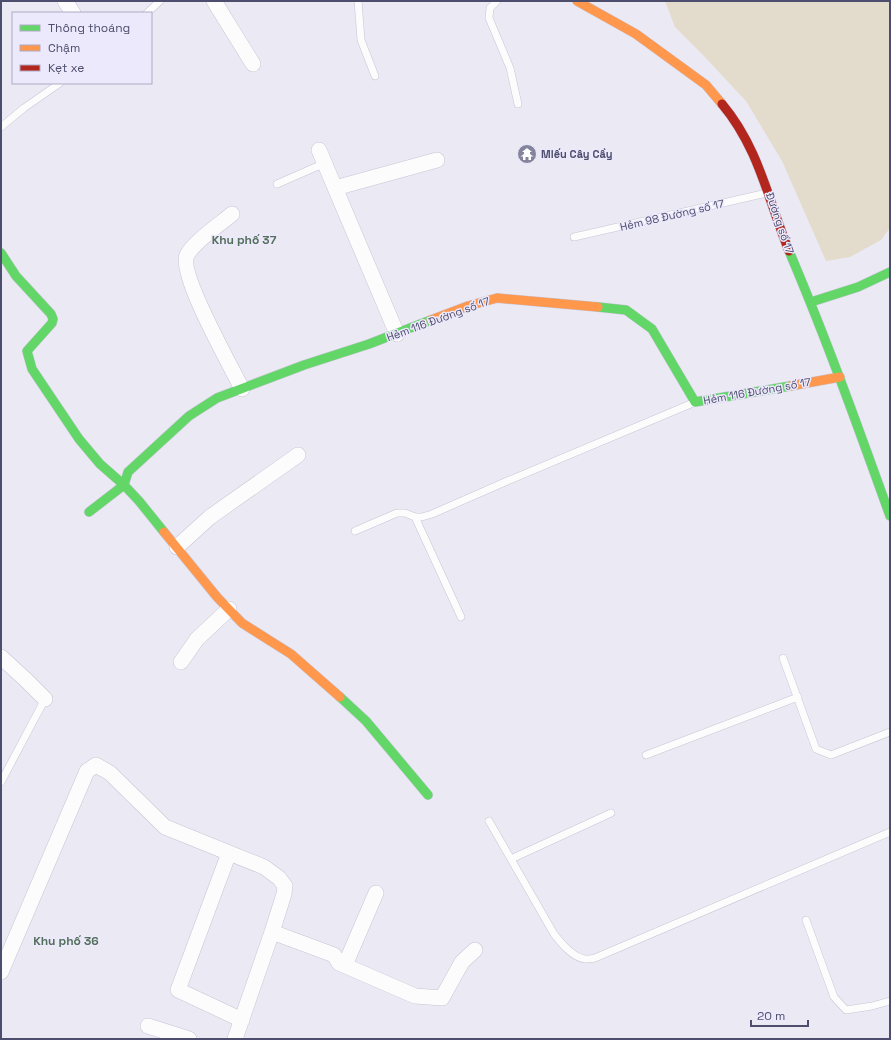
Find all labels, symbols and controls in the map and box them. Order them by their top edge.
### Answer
legend [12,12,152,84]
text: Thông thoáng [48,20,130,36]
text: Chậm [48,40,80,56]
text: Kẹt xe [48,60,84,76]
temple icon: Miếu Cây Cầy [516,143,538,165]
place label: Miếu Cây Cầy [541,147,612,161]
street label: Đường số 17 [763,190,797,256]
street label: Hẻm 98 Đường số 17 [619,196,725,234]
district label: Khu phố 37 [212,232,277,248]
street label: Hẻm 116 Đường số 17 [384,294,492,344]
street label: Hẻm 116 Đường số 17 [702,375,812,407]
district label: Khu phố 36 [33,933,99,949]
scale bar [751,1002,808,1028]
text: 20 m [757,1008,785,1024]

